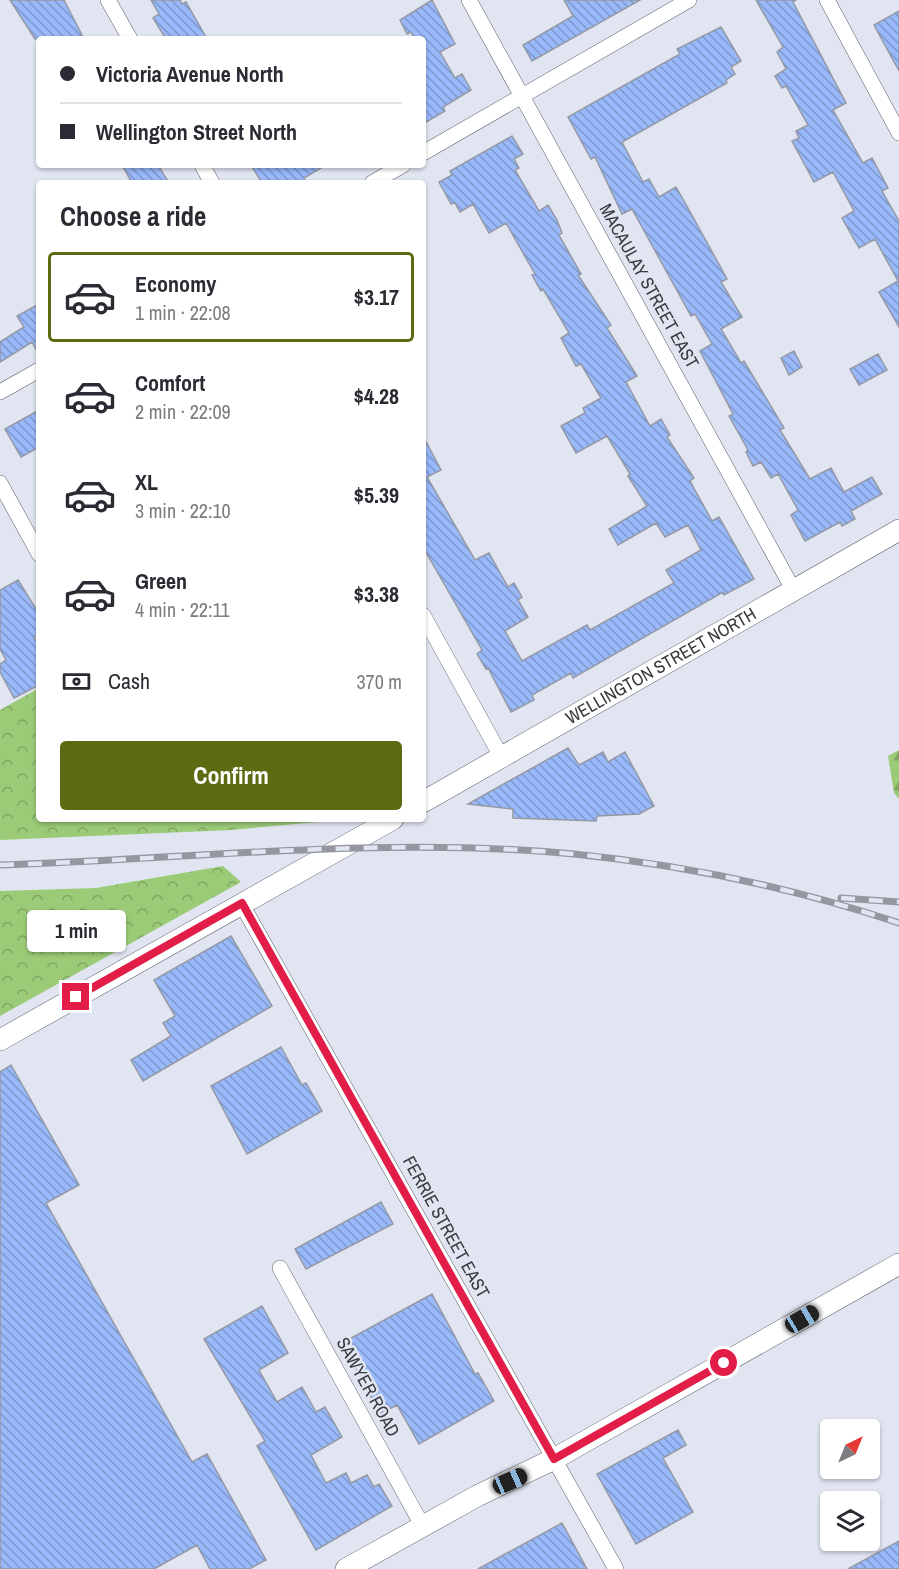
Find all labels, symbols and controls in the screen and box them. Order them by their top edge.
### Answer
text: Victoria Avenue North [96,59,284,89]
text: Wellington Street North [96,117,297,147]
text: Choose a ride [60,198,206,234]
street label: MACAULAY STREET EAST [594,199,705,373]
text: Economy [135,269,216,299]
icon: car [63,270,117,324]
text: $3.17 [354,282,399,312]
text: 1 min · 22:08 [135,299,231,326]
text: Comfort [135,368,205,398]
icon: car [63,369,117,423]
text: $4.28 [354,381,399,411]
text: 2 min · 22:09 [135,398,231,425]
text: XL [135,467,158,497]
icon: car [63,468,117,522]
text: $5.39 [354,480,399,510]
text: 3 min · 22:10 [135,497,231,524]
text: Green [135,566,187,596]
icon: car [63,567,117,621]
text: $3.38 [354,579,399,609]
text: 4 min · 22:11 [135,596,230,623]
street label: WELLINGTON STREET NORTH [561,601,761,730]
icon: cash [60,665,93,698]
text: Cash [108,666,150,696]
text: 370 m [356,668,402,695]
button: Confirm [60,741,402,810]
callout: 1 min [26,910,125,952]
text: 1 min [55,917,98,944]
route end [62,983,89,1010]
street label: FERRIE STREET EAST [397,1151,496,1302]
car [782,1302,822,1336]
street label: SAWYER ROAD [331,1333,406,1441]
route start [710,1349,737,1376]
north arrow [820,1419,880,1479]
map controls [820,1419,880,1551]
car [490,1465,530,1497]
button: layers [820,1491,880,1551]

